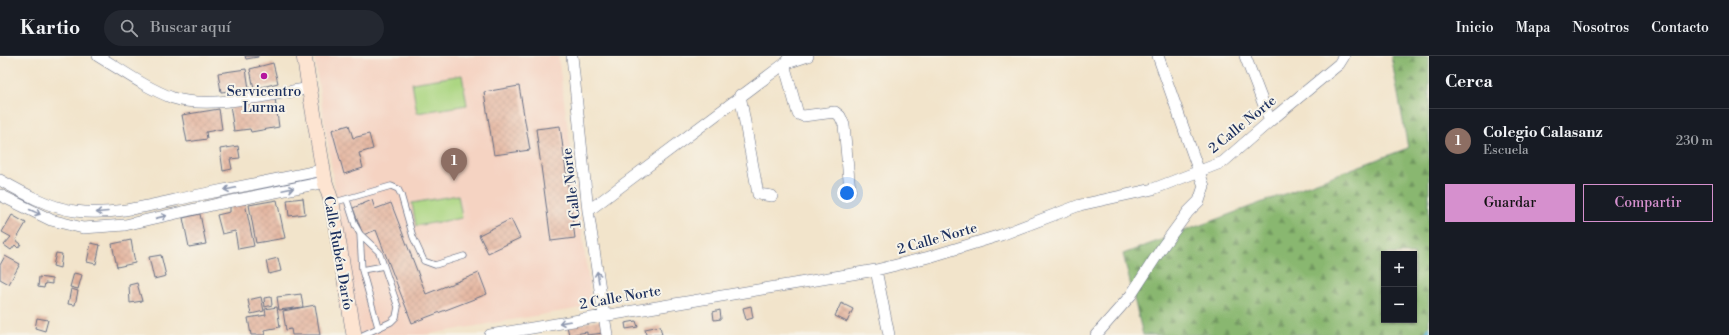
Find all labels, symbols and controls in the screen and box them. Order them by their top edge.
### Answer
search box [104,10,384,46]
text: Kartio [20,16,80,40]
icon: search [118,17,140,39]
text: Buscar aquí [150,18,231,37]
text: Inicio [1456,19,1494,37]
text: Mapa [1516,19,1550,37]
text: Nosotros [1572,19,1629,37]
text: Contacto [1651,19,1709,37]
marker: Servicentro Lurma [259,71,269,81]
text: Cerca [1445,71,1493,93]
place label: Servicentro Lurma [227,83,301,117]
street label: 2 Calle Norte [1205,92,1280,158]
text: Colegio Calasanz [1483,123,1603,142]
text: 1 [1455,133,1461,149]
text: 230 m [1676,133,1713,149]
text: Escuela [1483,142,1529,158]
street label: 1 Calle Norte [558,147,586,229]
pin: 1 [441,148,467,181]
your location [837,183,857,203]
one-way arrow [281,184,294,192]
button: Guardar [1445,184,1575,222]
button: Compartir [1583,184,1713,222]
one-way arrow [224,185,237,193]
street label: Calle Rubén Darío [319,195,357,312]
one-way arrow [96,208,109,216]
one-way arrow [29,209,41,216]
one-way arrow [154,212,167,220]
street label: 2 Calle Norte [895,219,979,259]
map controls [1381,251,1417,323]
button: + [1381,251,1417,287]
one-way arrow [594,271,602,284]
street label: 2 Calle Norte [578,282,662,314]
button: − [1381,287,1417,323]
one-way arrow [559,318,572,326]

